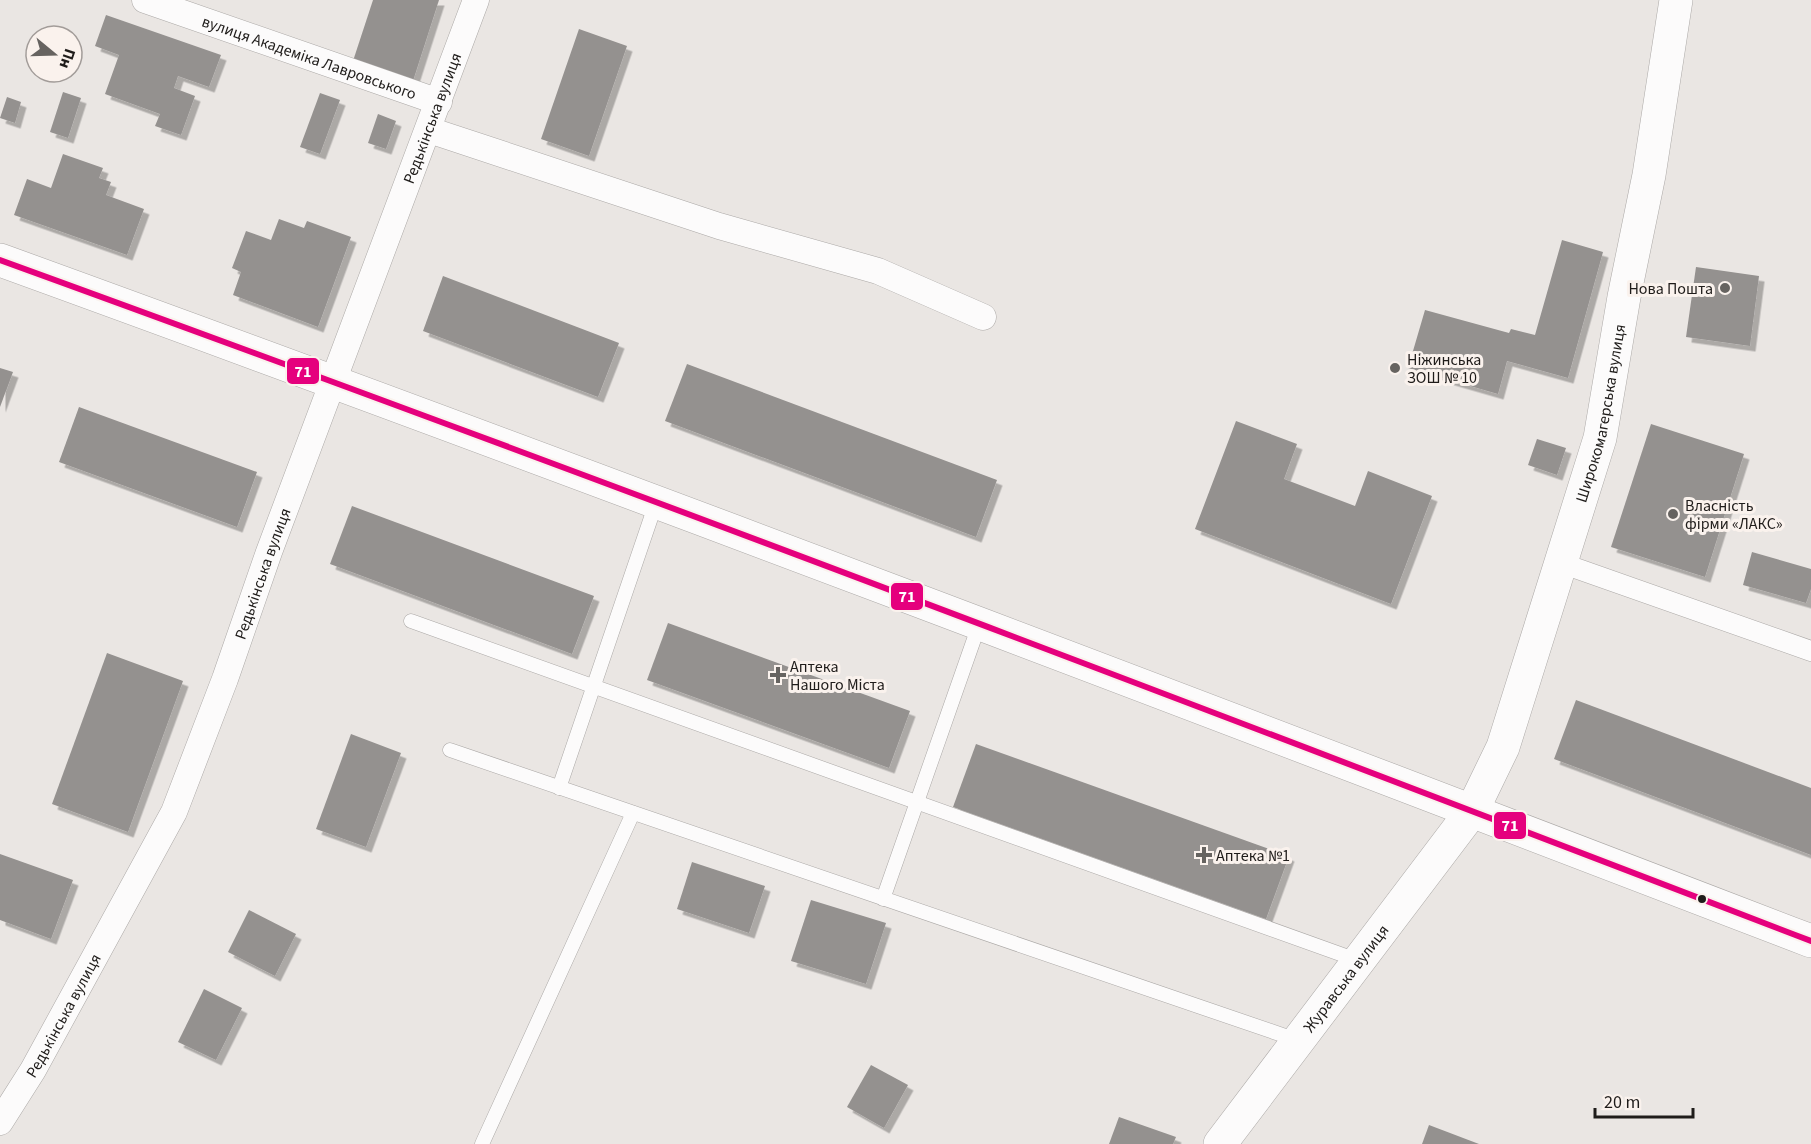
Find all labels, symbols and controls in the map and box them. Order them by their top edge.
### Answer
street label: вулиця Академіка Лавровського [199,11,419,105]
north arrow [24,24,84,84]
text: Пн [54,46,81,72]
street label: Редькінська вулиця [398,50,467,187]
place label: Нова Пошта [1628,278,1713,300]
marker: Нова Пошта [1718,281,1732,295]
street label: Широкомагерська вулиця [1570,322,1631,505]
place label: Ніжинська ЗОШ № 10 [1407,349,1481,389]
line badge: 71 [286,357,320,385]
text: 71 [295,361,311,383]
marker: Ніжинська ЗОШ № 10 [1388,361,1402,375]
place label: Власність фірми «ЛАКС» [1685,495,1783,535]
street label: Редькінська вулиця [230,505,297,642]
marker: Власність фірми «ЛАКС» [1666,507,1680,521]
line badge: 71 [890,582,924,611]
text: 71 [899,586,915,608]
place label: Аптека Нашого Міста [790,656,885,696]
marker: Аптека Нашого Міста [771,668,785,682]
line badge: 71 [1493,811,1527,840]
text: 71 [1502,815,1518,837]
place label: Аптека №1 [1216,845,1290,867]
marker: Аптека №1 [1197,848,1211,862]
unlabelled marker [1696,893,1708,905]
street label: Журавська вулиця [1298,920,1394,1037]
street label: Редькінська вулиця [21,950,107,1082]
scale bar [1595,1081,1692,1119]
text: 20 m [1604,1090,1640,1115]

